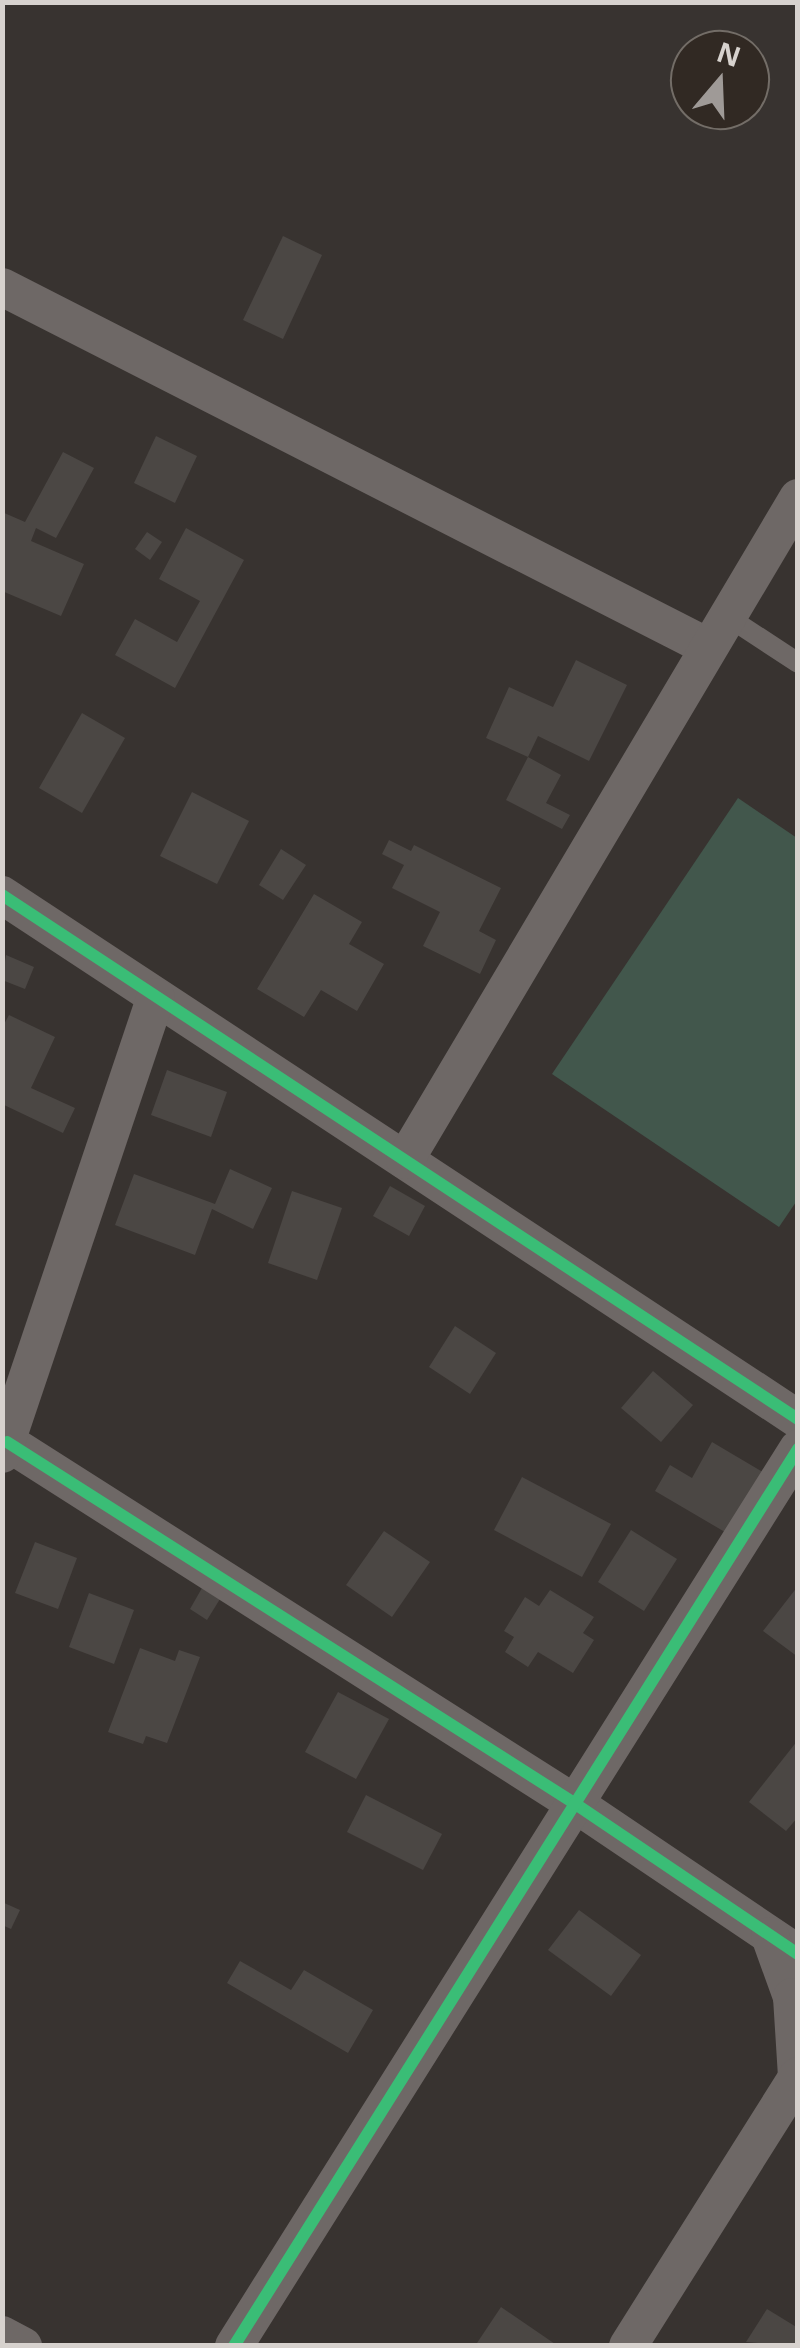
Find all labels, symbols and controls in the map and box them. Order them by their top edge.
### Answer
north arrow [670,30,770,130]
text: N [712,32,746,75]

